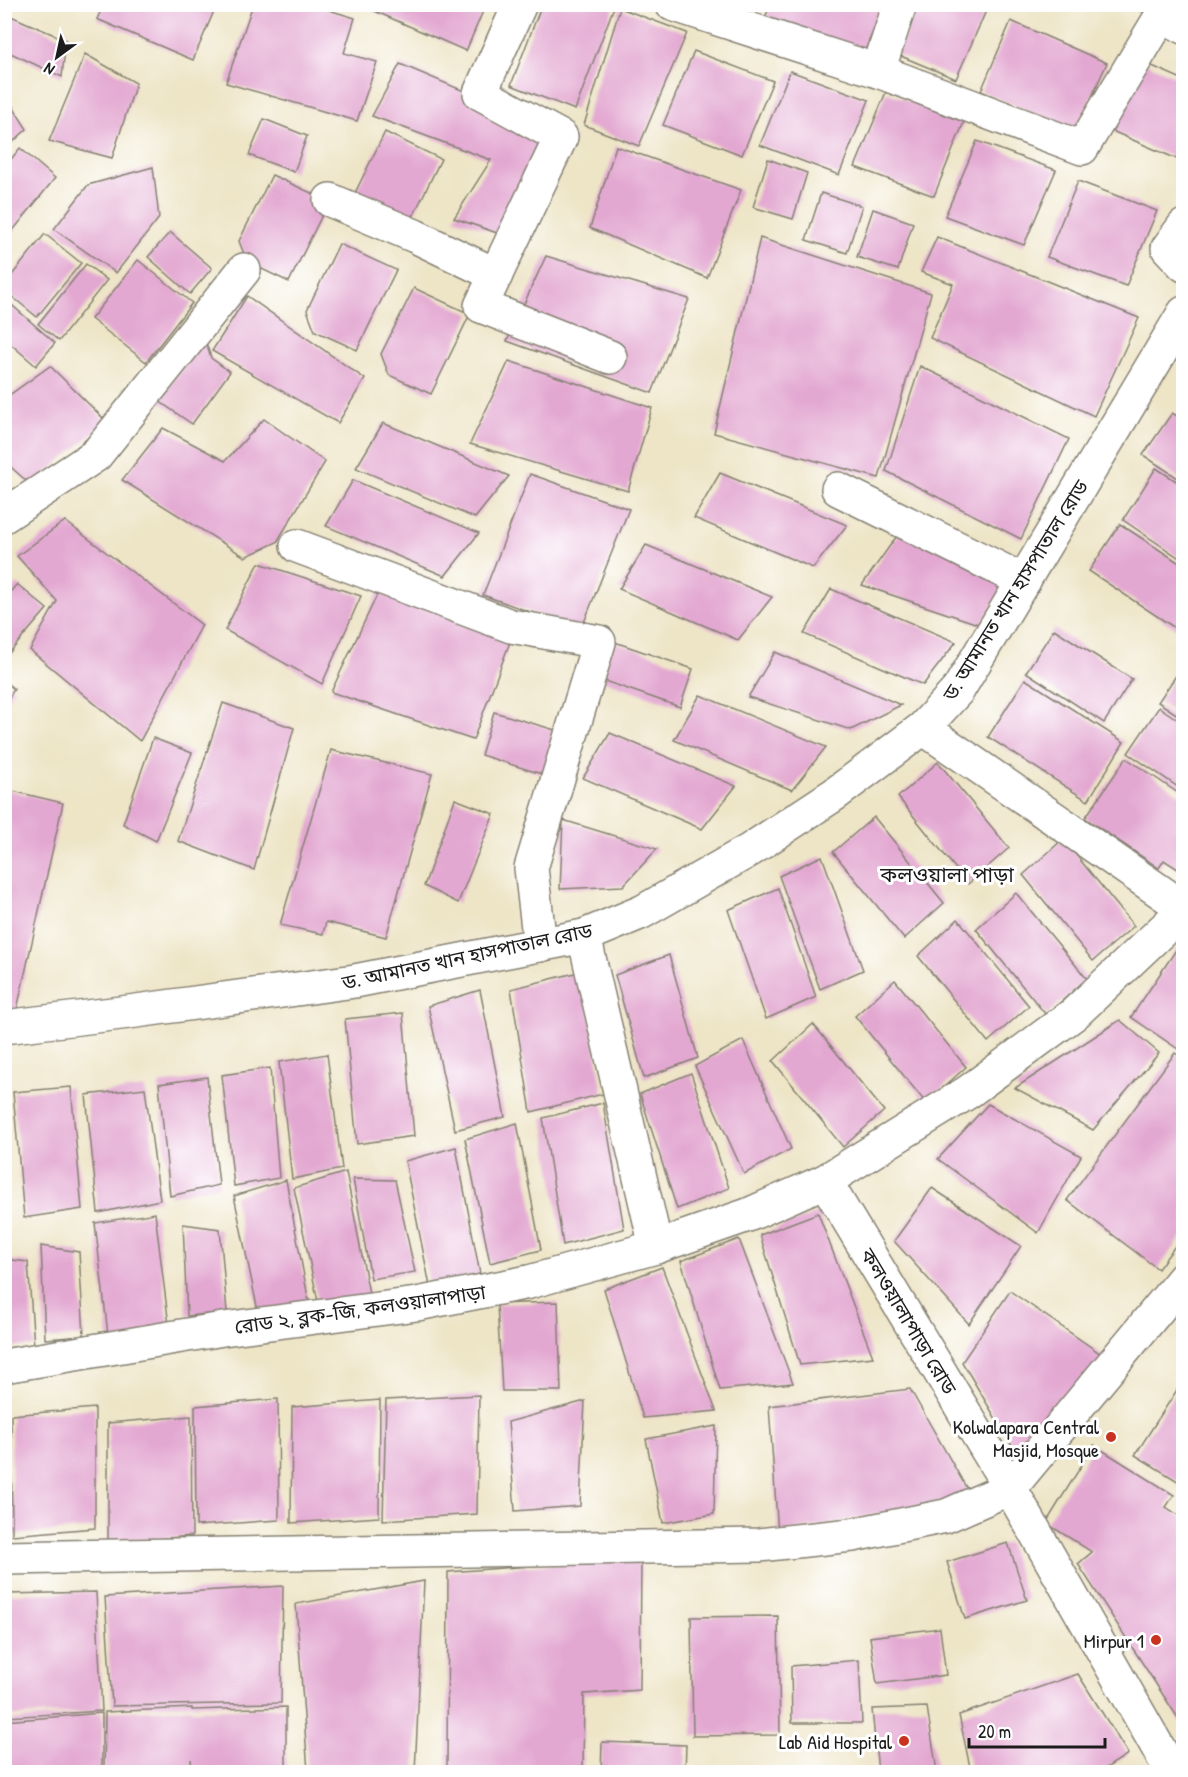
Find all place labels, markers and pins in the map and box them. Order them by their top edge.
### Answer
place label: Kolwalapara Central Masjid, Mosque [953,1413,1100,1463]
marker: Kolwalapara Central Masjid, Mosque [1104,1430,1118,1444]
place label: Mirpur 1 [1084,1627,1144,1654]
marker: Mirpur 1 [1149,1633,1163,1647]
place label: Lab Aid Hospital [779,1728,893,1755]
marker: Lab Aid Hospital [897,1734,911,1748]

